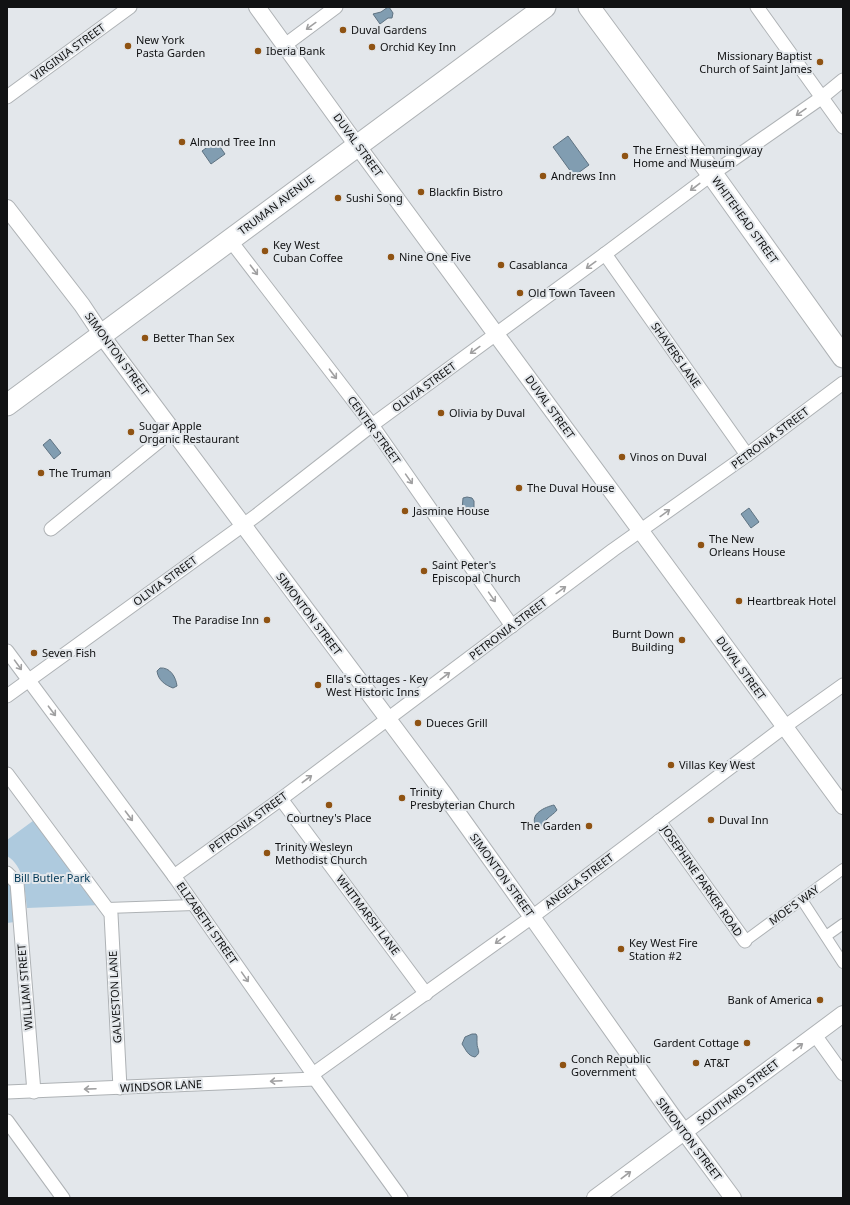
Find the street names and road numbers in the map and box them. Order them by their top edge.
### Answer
street label: VIRGINIA STREET [28,20,108,84]
street label: DUVAL STREET [330,110,387,180]
street label: TRUMAN AVENUE [235,171,317,238]
street label: WHITEHEAD STREET [709,173,782,266]
street label: SIMONTON STREET [82,309,153,398]
street label: SHAVERS LANE [648,319,704,390]
street label: OLIVIA STREET [389,358,459,415]
street label: DUVAL STREET [522,372,579,442]
street label: CENTER STREET [345,393,404,467]
street label: PETRONIA STREET [728,403,812,472]
street label: OLIVIA STREET [130,552,200,609]
street label: SIMONTON STREET [273,569,345,658]
street label: PETRONIA STREET [466,594,550,663]
street label: DUVAL STREET [713,633,770,703]
street label: PETRONIA STREET [205,788,290,855]
street label: JOSEPHINE PARKER ROAD [658,821,747,939]
street label: SIMONTON STREET [467,830,538,919]
street label: ANGELA STREET [541,850,616,911]
street label: WHITMARSH LANE [333,872,403,958]
street label: ELIZABETH STREET [174,879,241,967]
street label: MOE'S WAY [766,881,822,928]
street label: WILLIAM STREET [13,943,36,1031]
street label: GALVESTON LANE [105,951,124,1044]
street label: SOUTHARD STREET [694,1056,782,1127]
street label: WINDSOR LANE [120,1076,202,1095]
street label: SIMONTON STREET [653,1094,725,1183]

